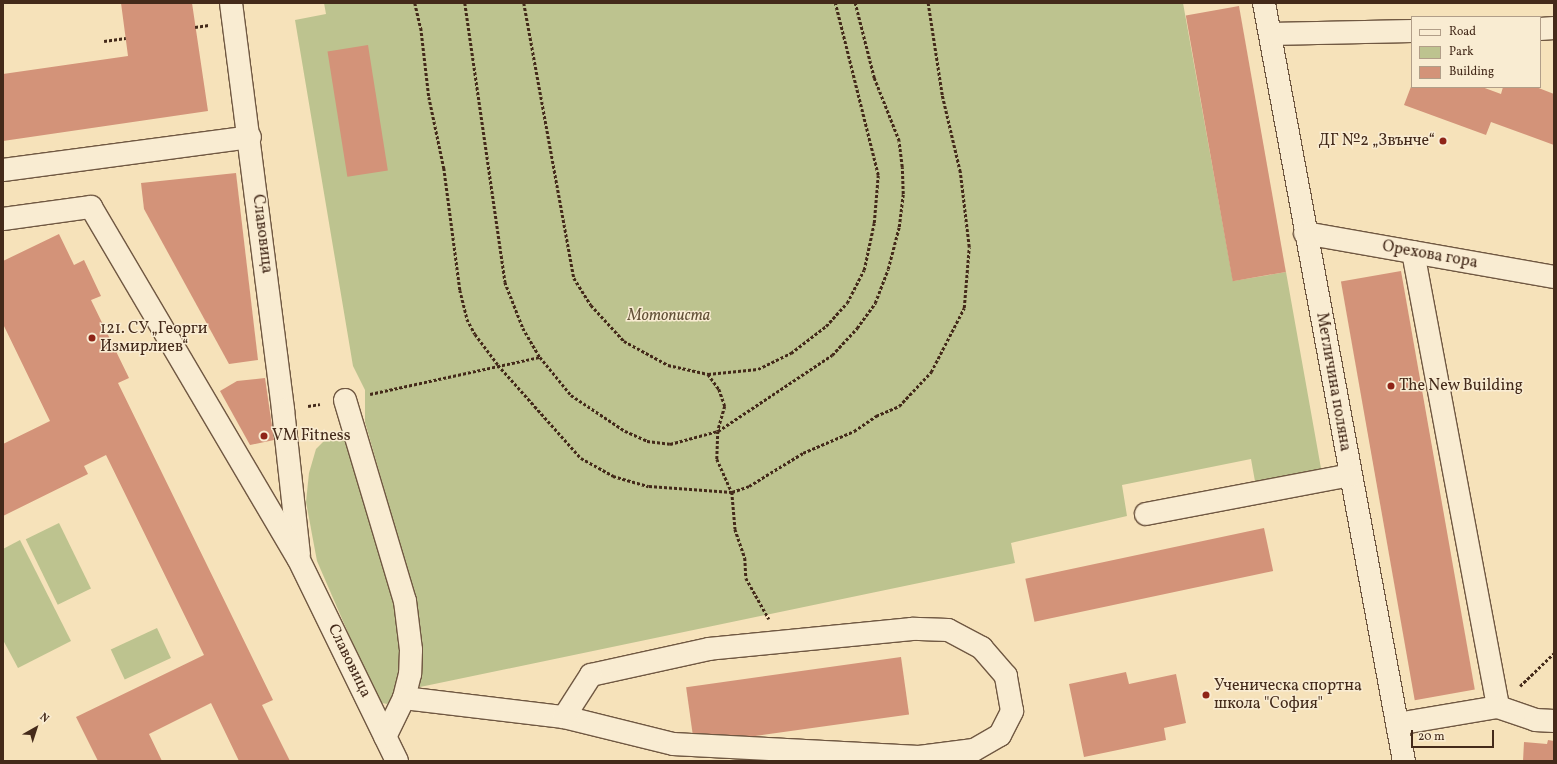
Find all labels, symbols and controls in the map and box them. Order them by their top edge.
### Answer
legend [1411,16,1541,88]
text: Road [1449,24,1476,40]
text: Park [1449,44,1474,60]
text: Building [1449,64,1494,80]
place label: ДГ №2 „Звънче“ [1318,131,1435,151]
marker: ДГ №2 „Звънче“ [1438,136,1448,146]
street label: Славовица [248,193,276,275]
street label: Орехова гора [1381,237,1479,273]
park label: Мотописта [628,306,710,326]
street label: Метличина поляна [1311,311,1355,453]
place label: 121. СУ „Георги Измирлиев“ [100,319,208,357]
marker: 121. СУ „Георги Измирлиев“ [87,333,97,343]
place label: The New Building [1399,376,1523,396]
marker: The New Building [1386,381,1396,391]
place label: VM Fitness [272,426,351,446]
marker: VM Fitness [259,431,269,441]
street label: Славовица [323,621,375,701]
place label: Ученическа спортна школа "София" [1214,676,1362,714]
marker: Ученическа спортна школа "София" [1201,690,1211,700]
north arrow [16,708,56,748]
text: N [36,710,52,727]
scale bar [1413,722,1496,748]
text: 20 m [1418,729,1445,745]

